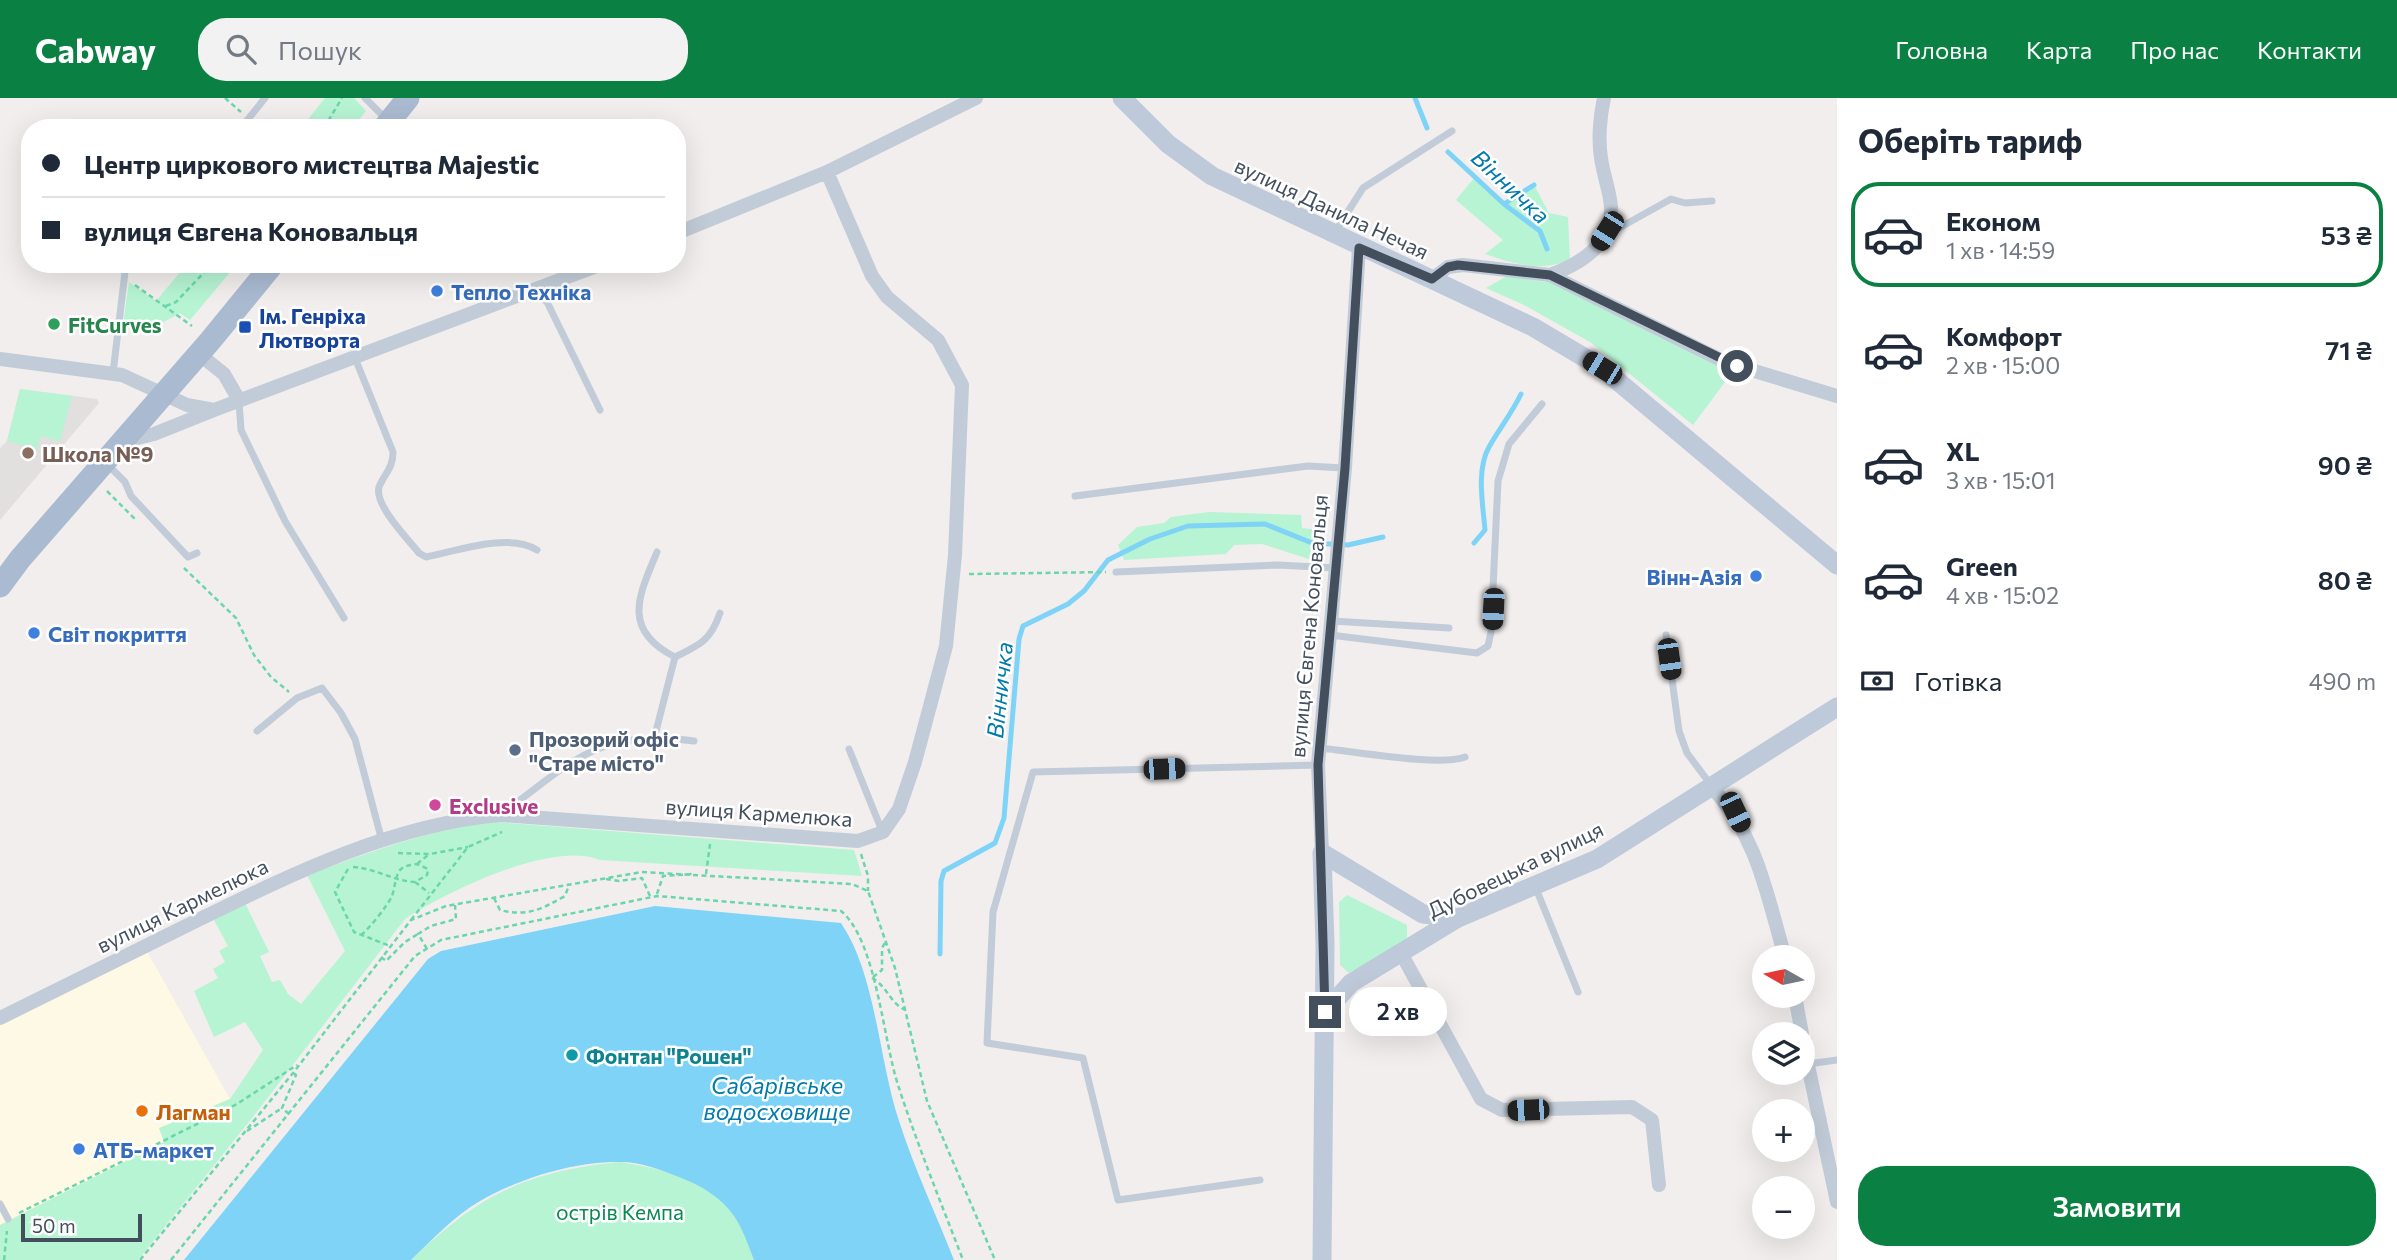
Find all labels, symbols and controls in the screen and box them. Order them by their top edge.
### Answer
search box [198,18,688,81]
text: Cabway [35,29,156,70]
icon: search [222,30,260,68]
text: Пошук [278,34,362,65]
text: Головна [1895,35,1988,64]
text: Карта [2026,35,2092,64]
text: Про нас [2130,35,2219,64]
text: Контакти [2257,35,2362,64]
text: Оберіть тариф [1858,120,2082,160]
water label: Вінничка [1466,143,1556,229]
text: Центр циркового мистецтва Majestic [84,148,539,179]
street label: вулиця Данила Нечая [1231,152,1433,264]
icon: car [1862,203,1925,266]
text: Економ [1946,205,2041,236]
car [1587,208,1628,254]
text: вулиця Євгена Коновальця [84,215,418,246]
text: 53 ₴ [2321,219,2372,250]
text: 1 хв · 14:59 [1946,236,2055,264]
place label: Тепло Техніка [451,279,591,304]
marker: Тепло Техніка [429,283,445,299]
place label: Ім. Генріха Лютворта [259,303,366,352]
place label: FitCurves [68,312,162,337]
marker: FitCurves [46,316,62,332]
icon: car [1862,318,1925,381]
marker: Ім. Генріха Лютворта [237,319,253,335]
text: Комфорт [1946,320,2062,351]
text: 71 ₴ [2325,334,2372,365]
car [1579,348,1626,388]
route start [1721,350,1753,382]
text: 2 хв · 15:00 [1946,351,2060,379]
icon: car [1862,433,1925,496]
text: XL [1946,435,1980,466]
place label: Школа №9 [42,441,153,466]
marker: Школа №9 [20,445,36,461]
text: 90 ₴ [2318,449,2372,480]
text: 3 хв · 15:01 [1946,466,2056,494]
street label: вулиця Євгена Коновальця [1284,493,1332,759]
icon: car [1862,548,1925,611]
text: Green [1946,550,2018,581]
place label: Вінн-Азія [1647,564,1742,589]
text: 80 ₴ [2318,564,2372,595]
marker: Вінн-Азія [1748,568,1764,584]
text: 4 хв · 15:02 [1946,581,2059,609]
car [1482,587,1505,631]
place label: Світ покриття [48,621,187,646]
marker: Світ покриття [26,625,42,641]
car [1656,637,1683,681]
water label: Вінничка [980,641,1018,739]
icon: cash [1858,662,1896,700]
text: Готівка [1914,665,2002,696]
text: 490 m [2309,667,2376,695]
place label: Прозорий офіс "Старе місто" [529,726,679,775]
marker: Прозорий офіс "Старе місто" [507,742,523,758]
car [1143,758,1186,780]
car [1717,789,1754,835]
place label: Exclusive [449,793,538,818]
street label: вулиця Кармелюка [665,793,853,831]
marker: Exclusive [427,797,443,813]
street label: Дубовецька вулиця [1423,816,1607,922]
street label: вулиця Кармелюка [92,853,272,957]
north arrow [1752,945,1815,1008]
map controls [1752,945,1815,1239]
callout: 2 хв [1350,988,1448,1037]
route end [1309,996,1341,1028]
text: 2 хв [1377,997,1419,1025]
button: layers [1752,1022,1815,1085]
place label: Фонтан "Рошен" [586,1043,752,1068]
marker: Фонтан "Рошен" [564,1047,580,1063]
water label: Сабарівське водосховище [704,1071,850,1125]
place label: Лагман [156,1099,231,1124]
car [1507,1099,1550,1121]
button: + [1752,1099,1815,1162]
marker: Лагман [134,1103,150,1119]
place label: АТБ-маркет [93,1137,214,1162]
marker: АТБ-маркет [71,1141,87,1157]
button: Замовити [1858,1166,2376,1246]
button: − [1752,1176,1815,1239]
park label: острів Кемпа [556,1199,684,1224]
scale bar [21,1211,142,1243]
text: 50 m [32,1214,76,1237]

